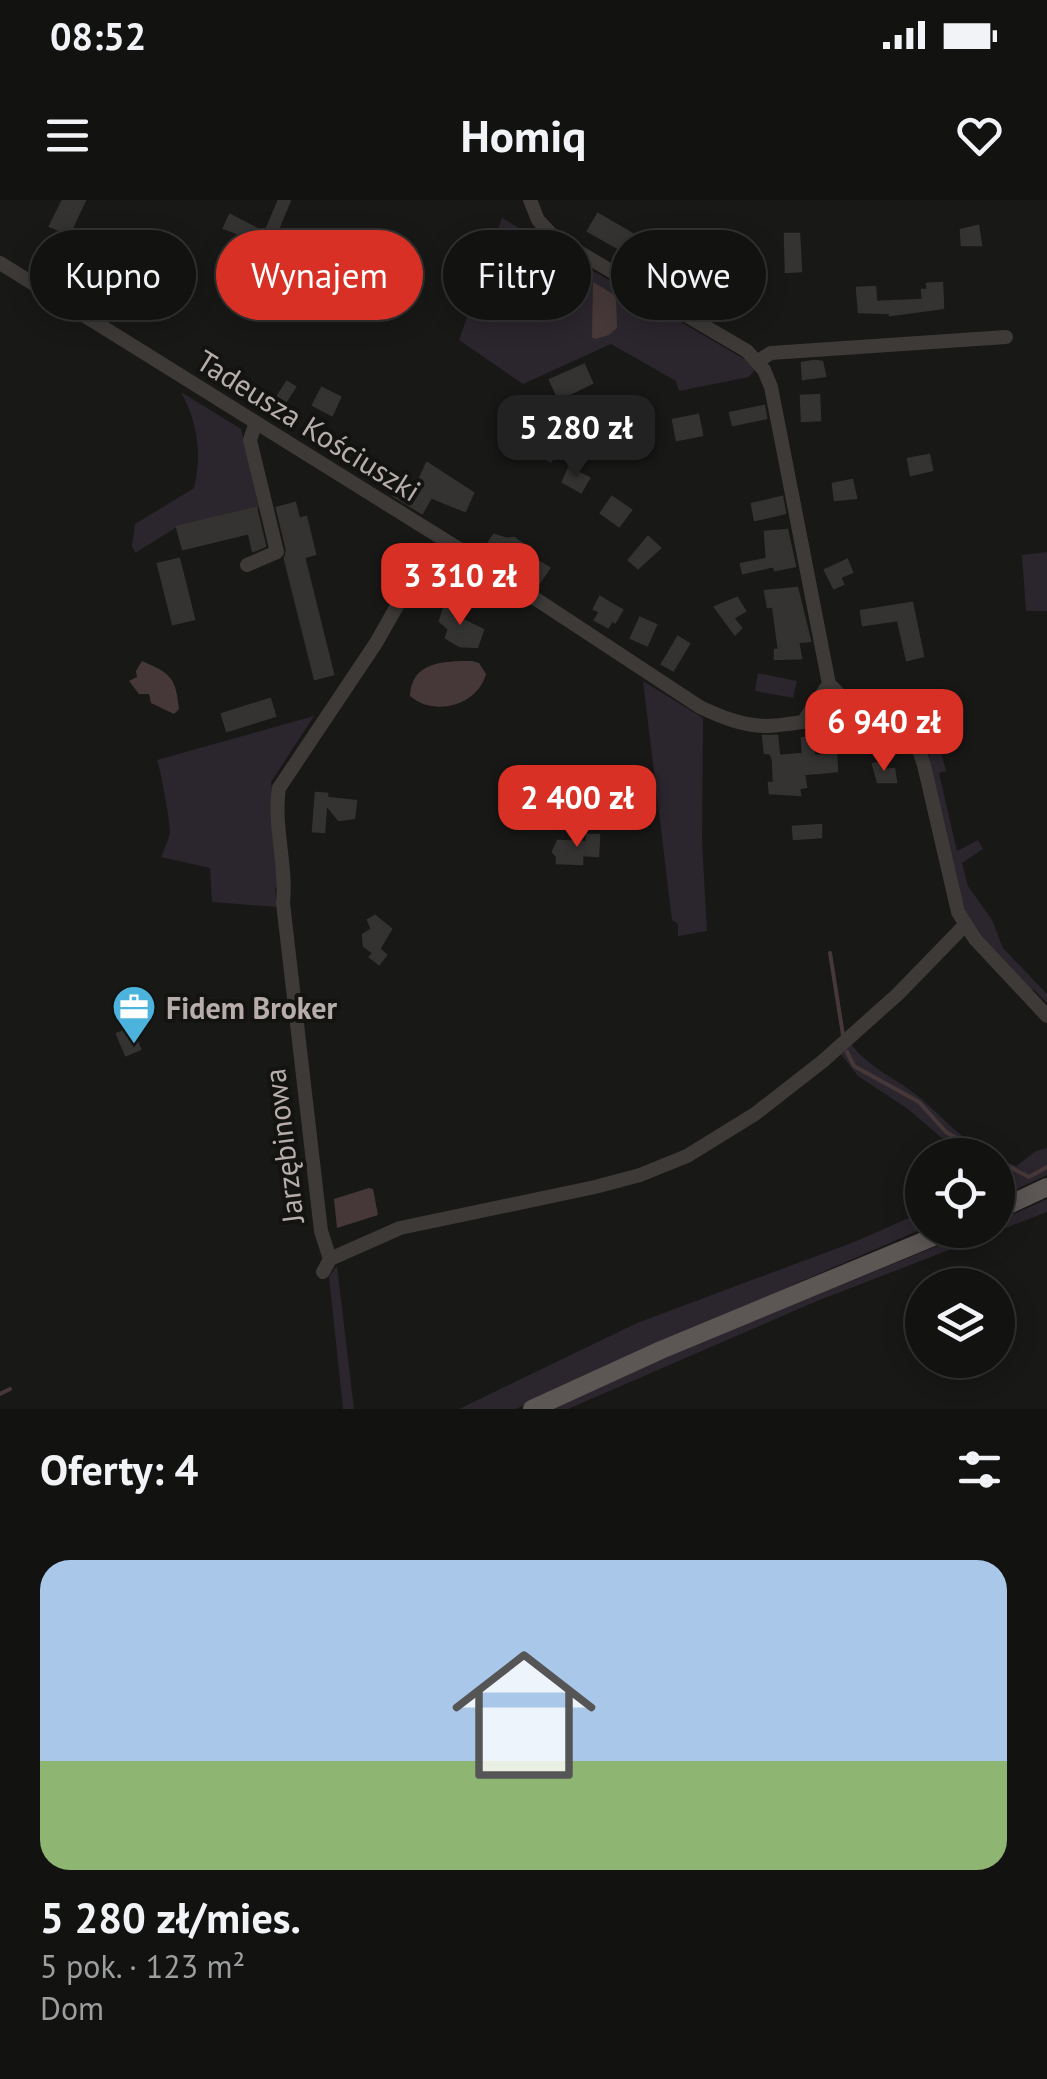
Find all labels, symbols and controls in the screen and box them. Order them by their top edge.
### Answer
text: 08:52 [50,11,146,60]
text: Homiq [461,106,586,164]
icon: menu [40,108,95,163]
icon: heart [952,108,1007,163]
chip: Kupno [30,230,196,320]
chip: Wynajem [216,230,423,320]
chip: Filtry [443,230,591,320]
chip: Nowe [611,230,766,320]
street label: Tadeusza Kościuszki [190,340,428,510]
pin: 5 280 zł [473,395,679,480]
text: 5 280 zł [519,406,633,448]
pin: 3 310 zł [357,543,563,628]
text: 3 310 zł [403,554,517,596]
pin: 6 940 zł [781,689,987,774]
text: 6 940 zł [827,700,941,742]
pin: 2 400 zł [474,765,680,850]
text: 2 400 zł [520,776,634,818]
office icon: Fidem Broker [111,984,157,1045]
place label: Fidem Broker [166,988,337,1027]
street label: Jarzębinowa [254,1067,312,1227]
map controls [905,1138,1015,1378]
button: locate [905,1138,1015,1248]
button: layers [905,1268,1015,1378]
text: Oferty: 4 [40,1442,198,1497]
icon: filters [952,1442,1007,1497]
icon: home [434,1625,614,1805]
text: 5 280 zł/mies. [40,1890,301,1945]
text: 5 pok. · 123 m² [40,1945,245,1987]
text: Dom [40,1987,104,2029]

